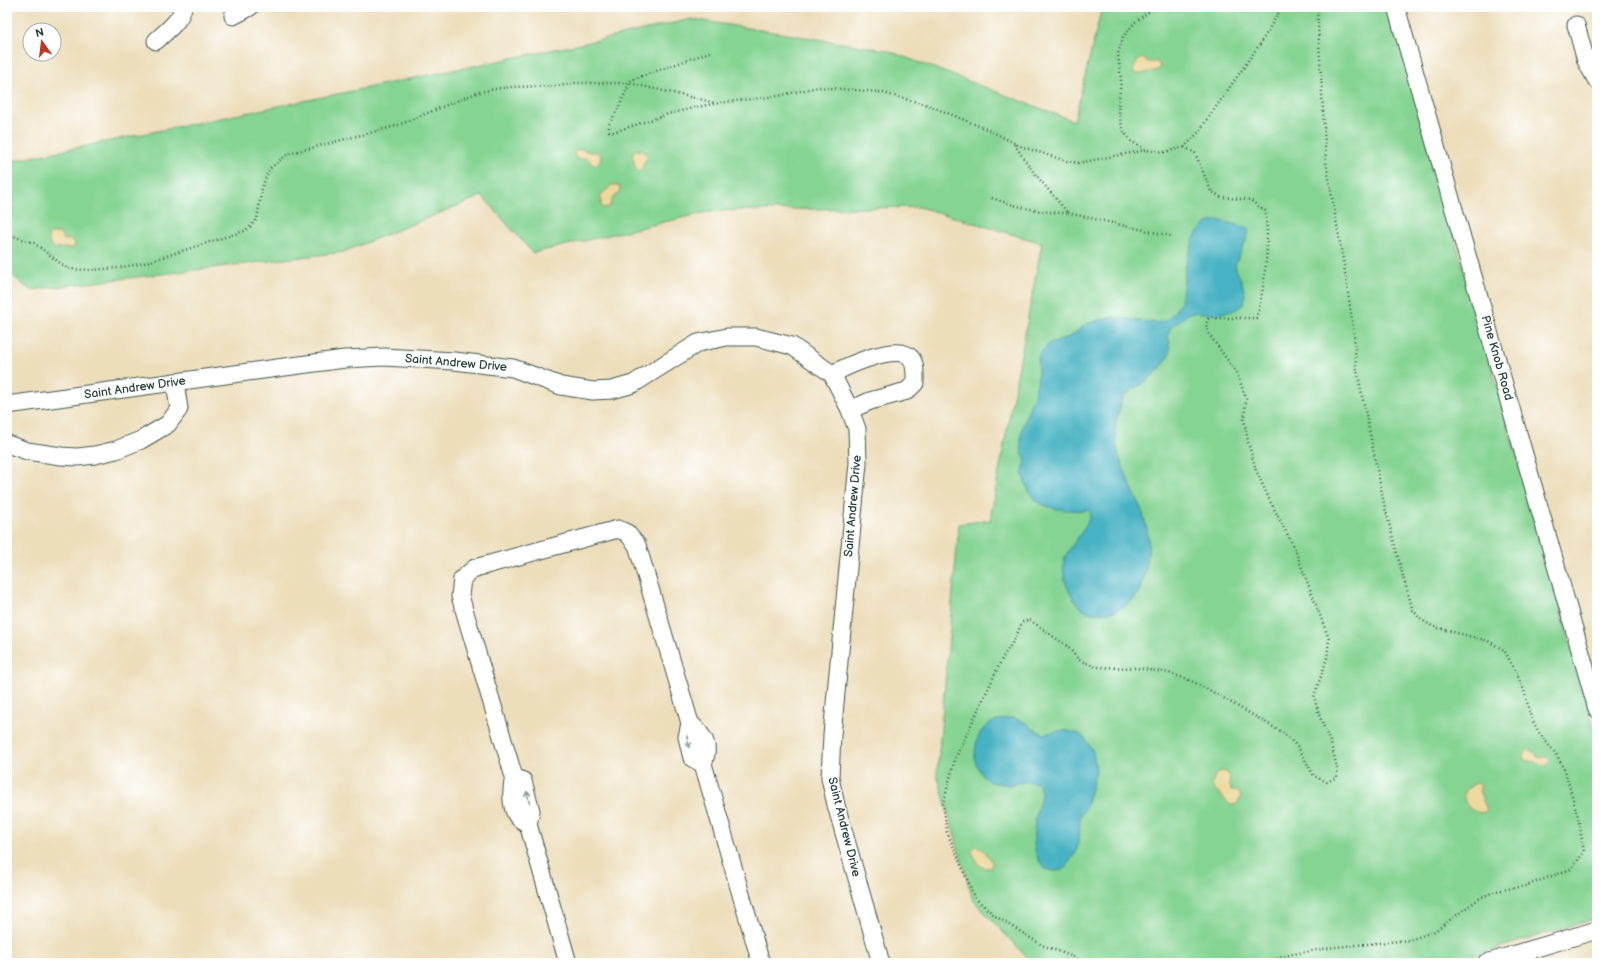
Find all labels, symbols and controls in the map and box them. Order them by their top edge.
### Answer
north arrow [22,22,62,62]
text: N [34,25,45,40]
street label: Pine Knob Road [1478,314,1516,402]
street label: Saint Andrew Drive [404,351,508,375]
street label: Saint Andrew Drive [83,373,187,403]
street label: Saint Andrew Drive [841,454,865,558]
one-way arrow [685,735,693,748]
street label: Saint Andrew Drive [824,776,864,878]
one-way arrow [524,791,532,804]

